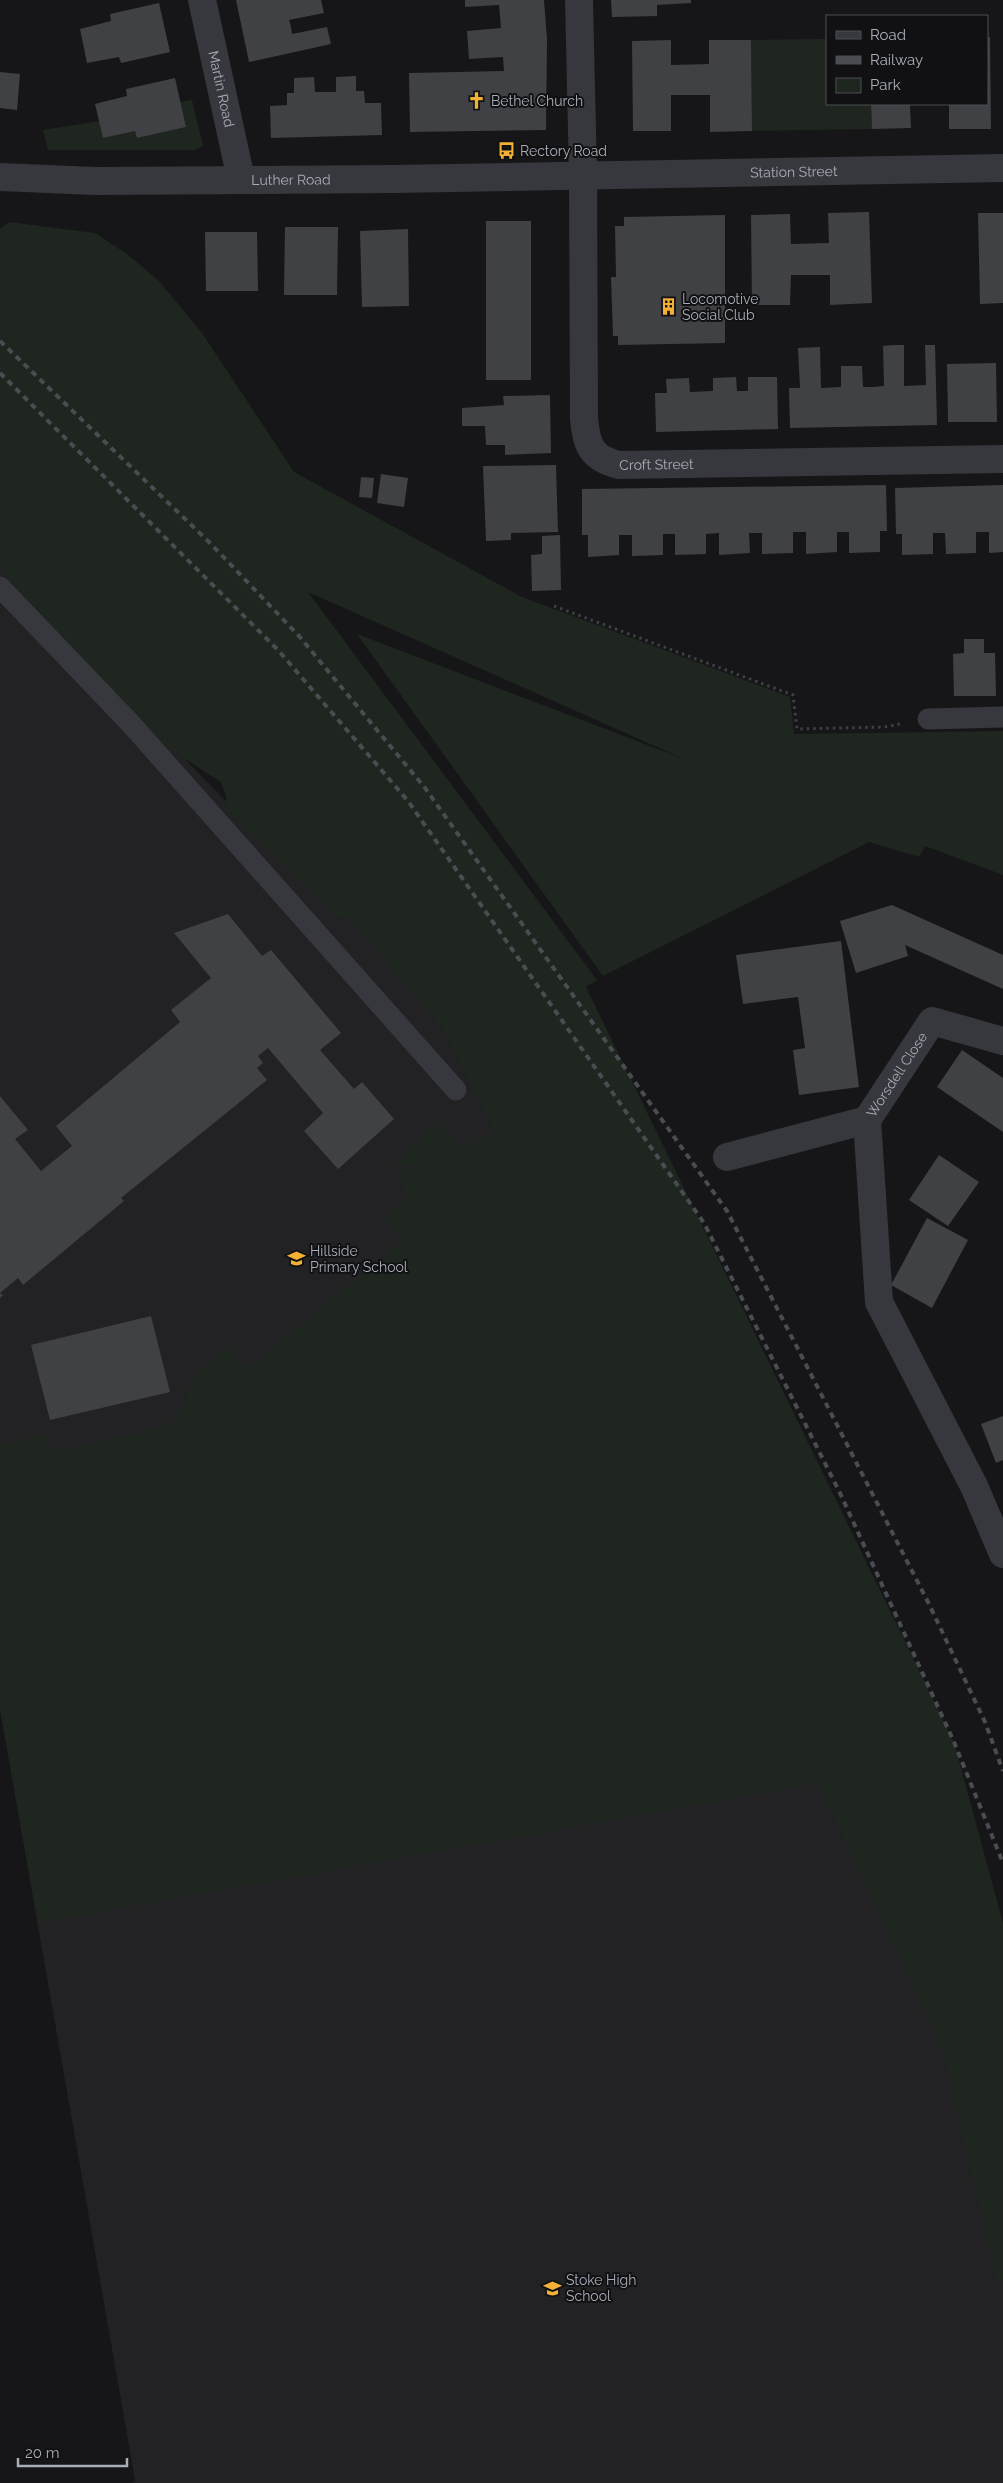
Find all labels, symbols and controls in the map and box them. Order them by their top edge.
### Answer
legend [826,15,988,105]
text: Road [870,26,906,44]
street label: Martin Road [205,49,237,129]
text: Railway [870,51,923,69]
text: Park [870,76,901,94]
church icon: Bethel Church [467,91,487,111]
place label: Bethel Church [491,93,583,109]
bus stop icon: Rectory Road [496,141,516,161]
place label: Rectory Road [520,143,607,159]
street label: Station Street [750,163,838,181]
street label: Luther Road [251,171,331,188]
place label: Locomotive Social Club [682,291,759,323]
building icon: Locomotive Social Club [658,297,678,317]
street label: Croft Street [619,456,694,473]
street label: Worsdell Close [863,1029,930,1120]
place label: Hillside Primary School [310,1243,408,1275]
school or university icon: Hillside Primary School [286,1249,306,1269]
place label: Stoke High School [566,2272,636,2304]
school or university icon: Stoke High School [542,2278,562,2298]
scale bar [18,2436,126,2468]
text: 20 m [25,2444,60,2462]

